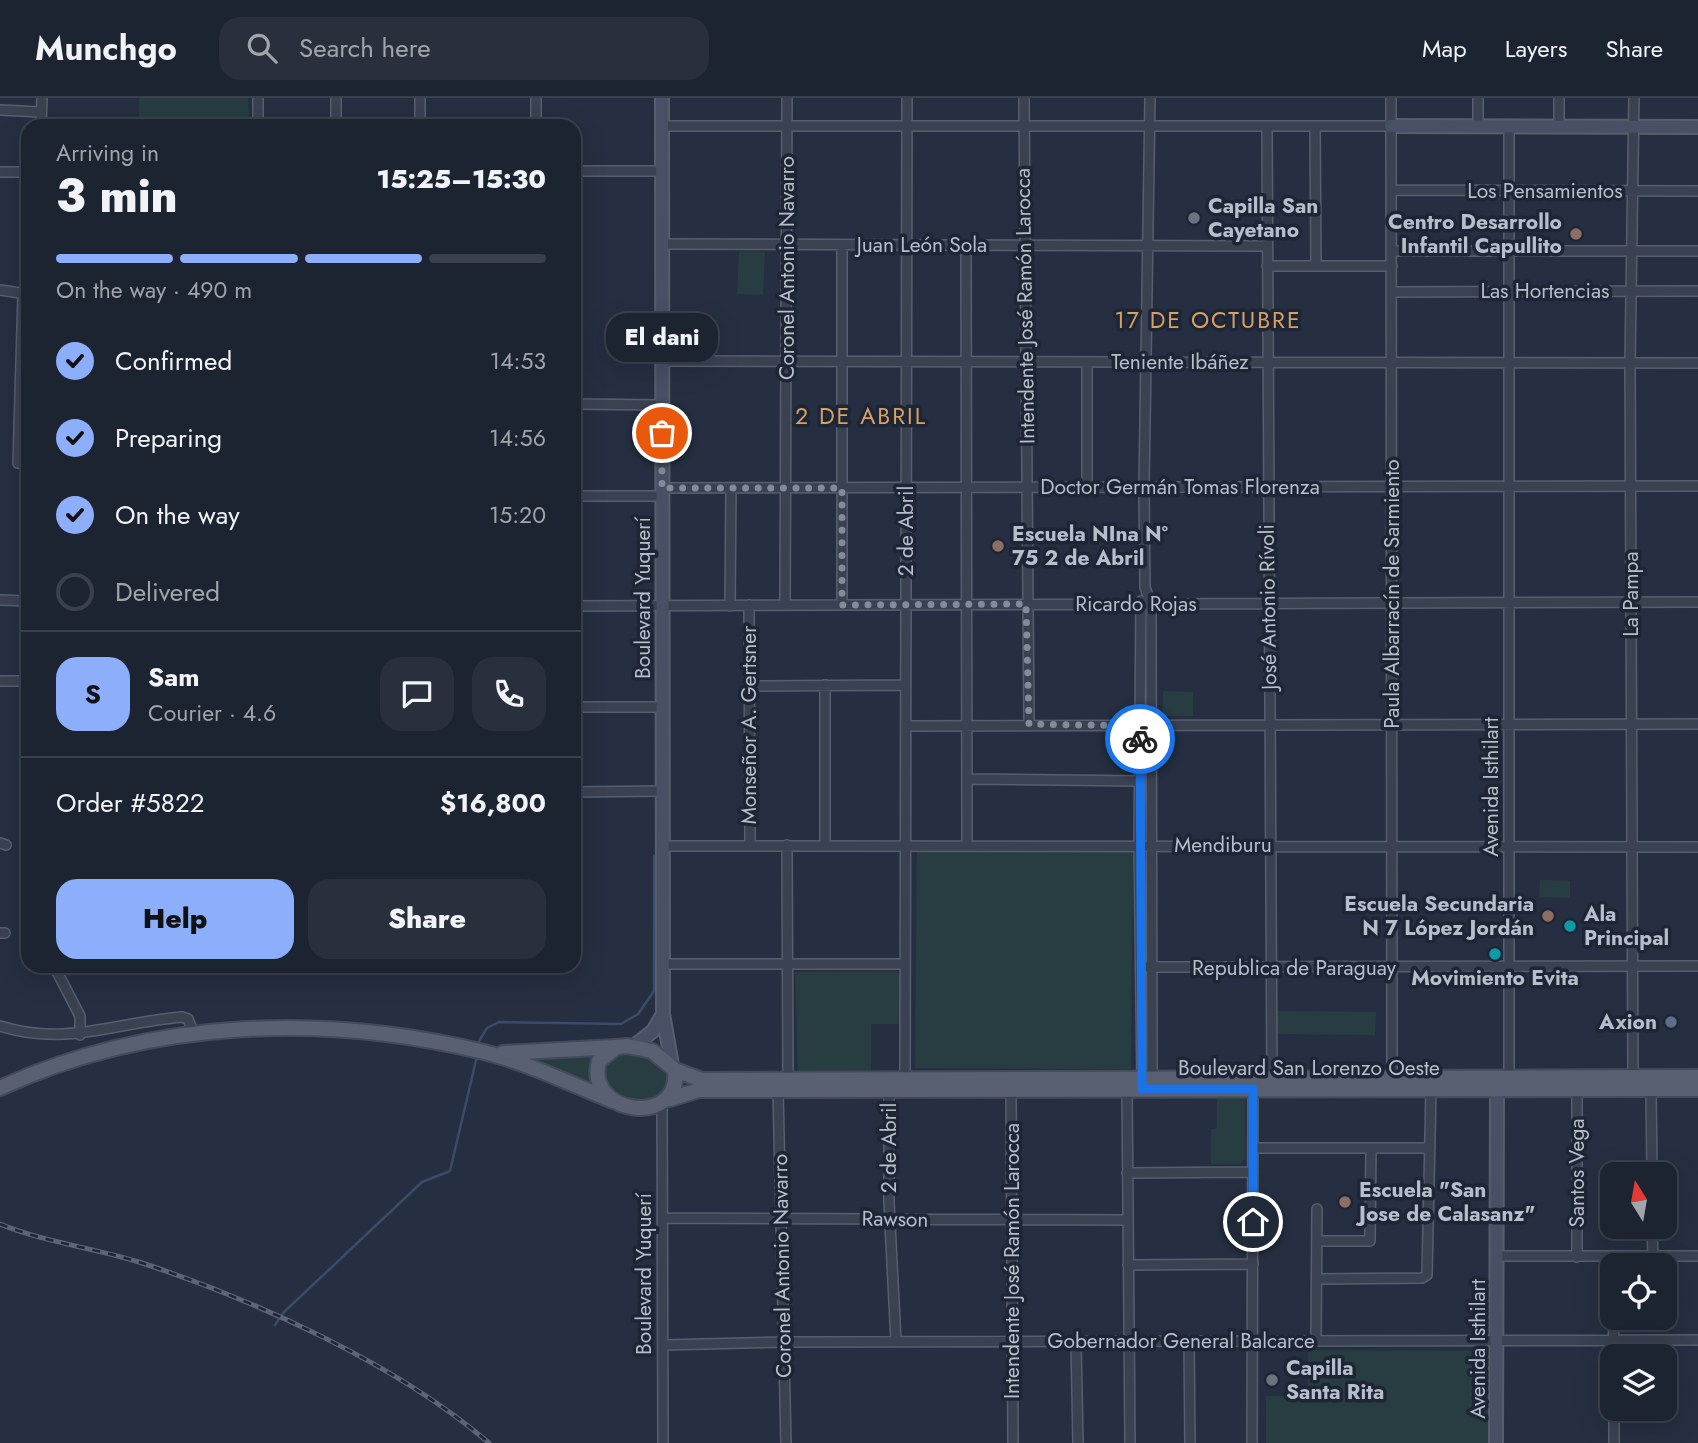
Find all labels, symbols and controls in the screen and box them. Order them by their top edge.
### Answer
search box [219,17,709,80]
text: Munchgo [35,25,177,72]
icon: search [243,29,281,67]
text: Search here [299,29,431,67]
text: Map [1422,31,1467,66]
text: Layers [1505,31,1567,66]
text: Share [1605,31,1663,66]
text: Arriving in [56,136,159,170]
street label: Coronel Antonio Navarro [772,156,802,380]
text: 15:25–15:30 [376,160,546,198]
text: 3 min [56,163,178,229]
street label: Intendente José Ramón Larocca [1008,168,1042,444]
street label: Los Pensamientos [1467,176,1623,206]
place label: Capilla San Cayetano [1208,191,1318,245]
place label: Centro Desarrollo Infantil Capullito [1388,207,1562,261]
marker: Capilla San Cayetano [1186,210,1202,226]
marker: Centro Desarrollo Infantil Capullito [1568,226,1584,242]
street label: Juan León Sola [854,230,987,260]
text: On the way · 490 m [56,273,252,307]
street label: Las Hortencias [1481,276,1609,306]
district label: 17 DE OCTUBRE [1114,303,1302,337]
callout: El dani [606,314,718,363]
text: El dani [625,320,699,354]
icon: check [56,342,94,380]
text: Confirmed [115,342,232,380]
text: 14:53 [490,344,546,378]
street label: Teniente Ibáñez [1111,347,1249,377]
district label: 2 DE ABRIL [795,399,927,433]
pin [632,403,692,463]
icon: bag [643,414,681,452]
icon: check [56,419,94,457]
text: Preparing [115,419,222,457]
text: 14:56 [489,421,546,455]
street label: Paula Albarracín de Sarmiento [1377,459,1407,729]
street label: Doctor Germán Tomas Florenza [1040,472,1320,502]
street label: 2 de Abril [891,486,921,576]
icon: check [56,496,94,534]
text: On the way [115,496,240,534]
text: 15:20 [489,498,546,532]
street label: Boulevard Yuquerí [628,515,658,679]
place label: Escuela NIna N° 75 2 de Abril [1012,519,1168,573]
street label: José Antonio Rívoli [1252,524,1284,693]
marker: Escuela NIna N° 75 2 de Abril [990,538,1006,554]
street label: La Pampa [1616,551,1646,637]
text: Delivered [115,573,220,611]
street label: Ricardo Rojas [1075,589,1197,619]
street label: Monseñor A. Gertsner [734,625,764,824]
button: chat [380,657,454,731]
button: phone [472,657,546,731]
text: Sam [148,658,200,696]
text: S [85,675,101,713]
text: Courier · 4.6 [148,696,276,730]
courier [1105,704,1175,774]
street label: Avenida Isthilart [1476,717,1506,857]
icon: bike [1121,720,1159,758]
text: Order #5822 [56,784,205,822]
text: $16,800 [440,784,546,822]
street label: Mendiburu [1174,830,1272,860]
button: Help [56,879,294,959]
button: Share [308,879,546,959]
place label: Escuela Secundaria N 7 López Jordán [1344,889,1534,943]
place label: Ala Principal [1583,899,1669,953]
marker: Escuela Secundaria N 7 López Jordán [1540,908,1556,924]
marker: Ala Principal [1562,918,1578,934]
marker: Movimiento Evita [1487,946,1503,962]
street label: Republica de Paraguay [1192,953,1397,983]
place label: Movimiento Evita [1411,963,1579,993]
place label: Axion [1598,1007,1657,1037]
marker: Axion [1663,1014,1679,1030]
street label: Boulevard San Lorenzo Oeste [1178,1053,1440,1083]
street label: 2 de Abril [874,1103,904,1193]
street label: Santos Vega [1562,1119,1592,1227]
street label: Intendente José Ramón Larocca [997,1123,1027,1399]
street label: Coronel Antonio Navarro [765,1154,799,1378]
north arrow [1600,1162,1676,1239]
map controls [1600,1162,1677,1421]
place label: Escuela "San Jose de Calasanz" [1355,1175,1535,1229]
street label: Boulevard Yuquerí [629,1191,659,1355]
pin [1223,1192,1283,1252]
marker: Escuela "San Jose de Calasanz" [1337,1194,1353,1210]
street label: Rawson [861,1203,929,1235]
icon: home [1234,1203,1272,1241]
button: locate [1600,1253,1677,1330]
street label: Avenida Isthilart [1463,1279,1493,1419]
street label: Gobernador General Balcarce [1047,1326,1315,1356]
button: layers [1600,1344,1677,1421]
place label: Capilla Santa Rita [1286,1353,1384,1407]
marker: Capilla Santa Rita [1264,1372,1280,1388]

